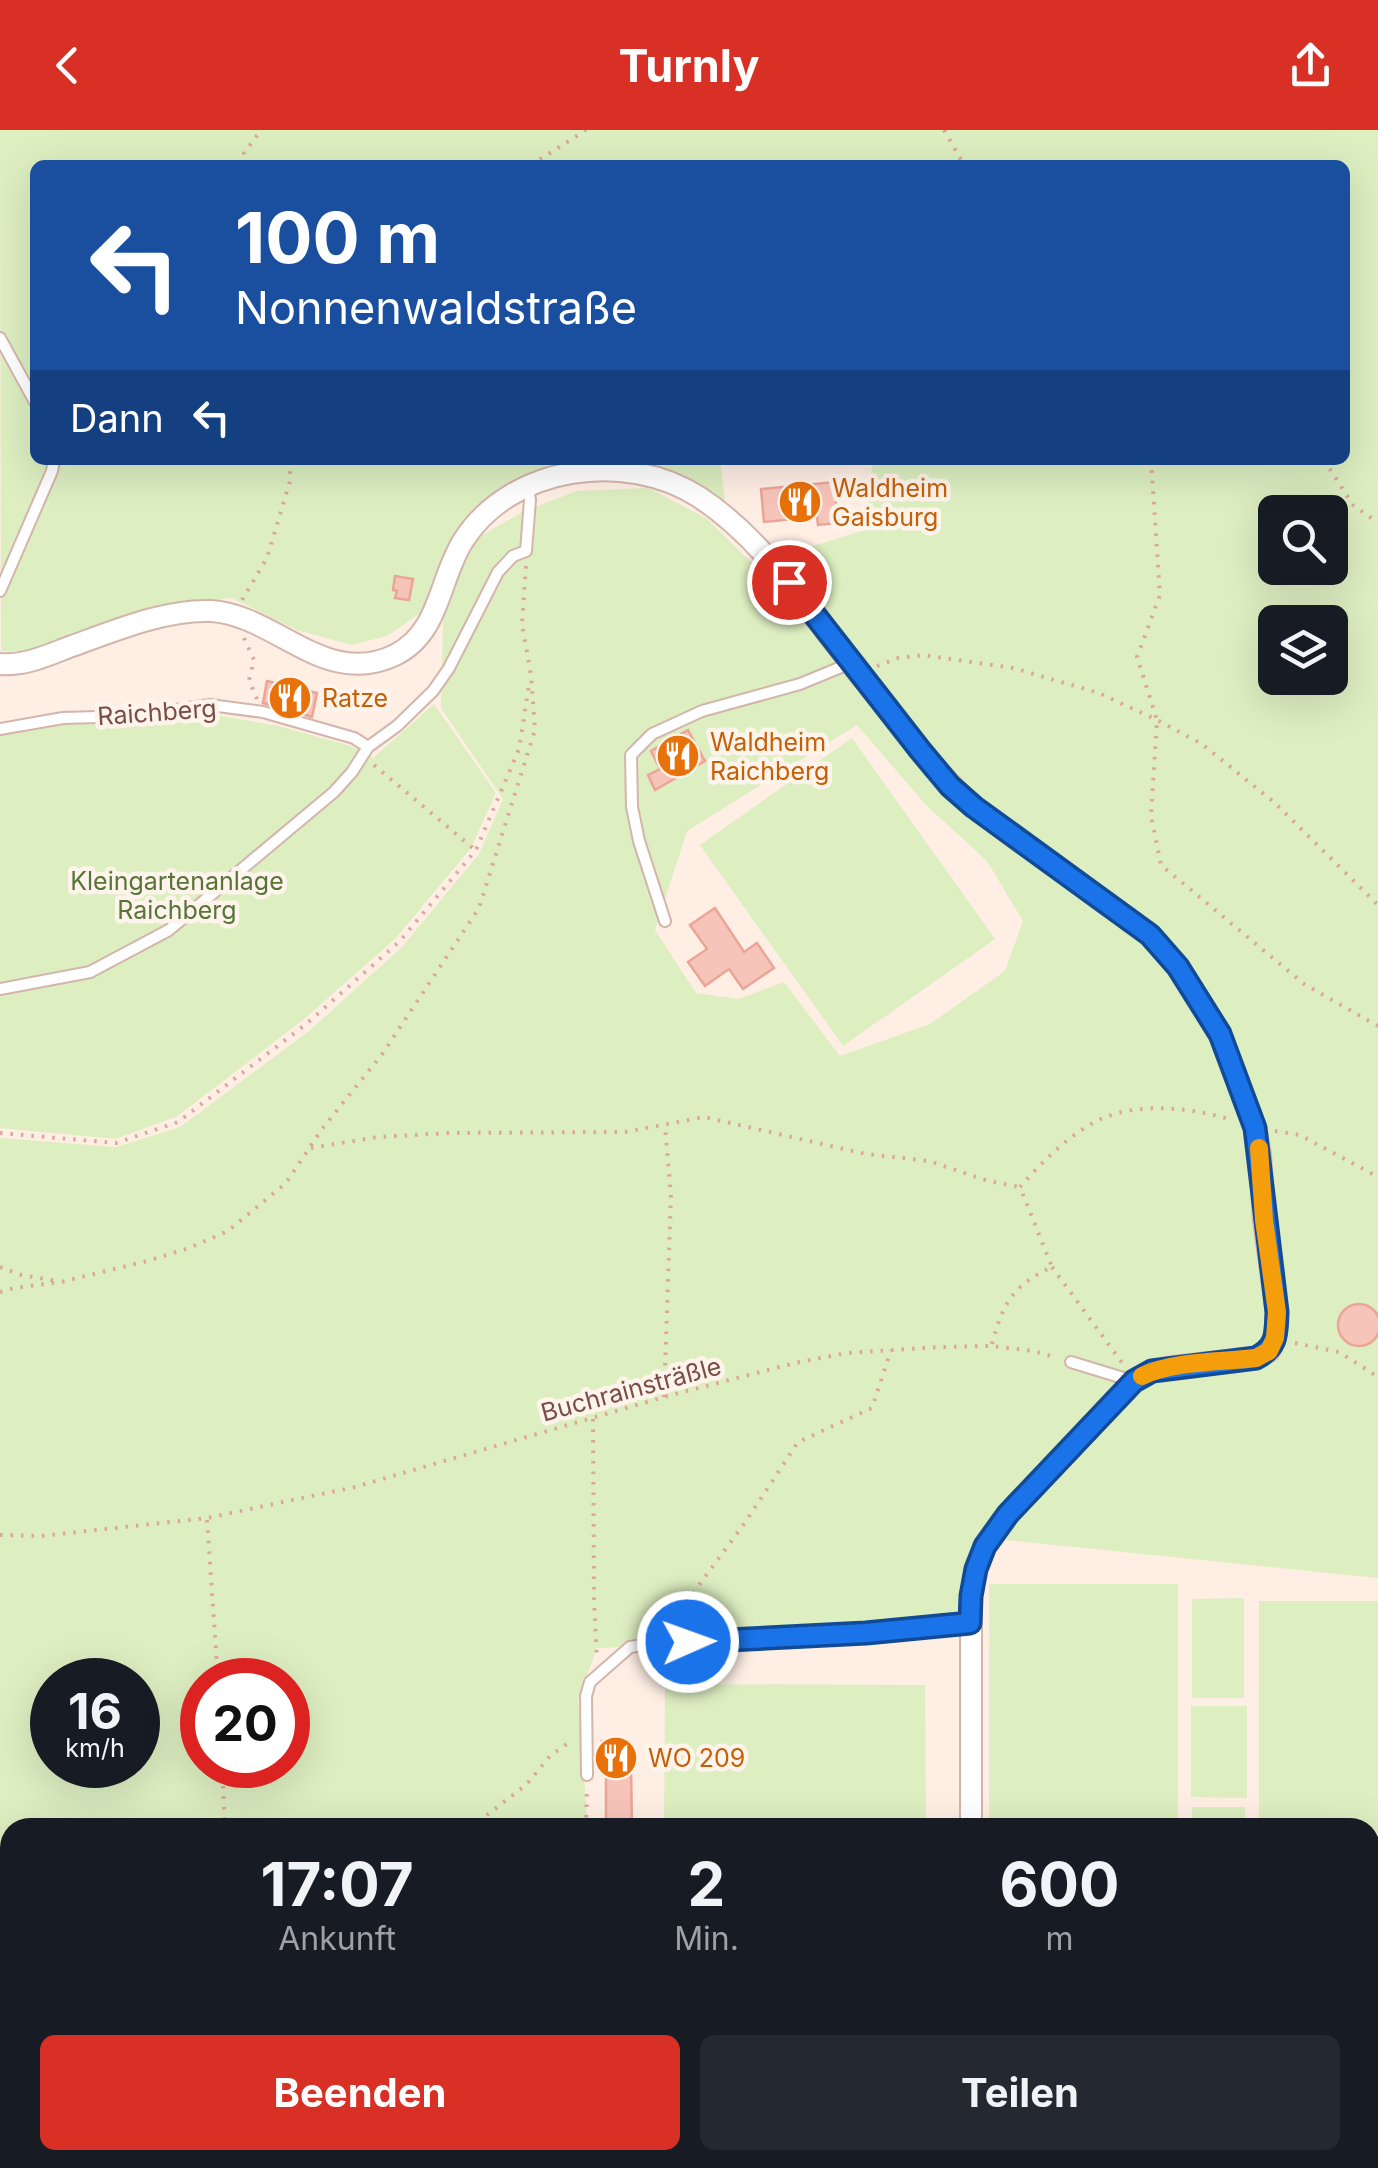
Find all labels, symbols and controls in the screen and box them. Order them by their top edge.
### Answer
icon: back [40,38,95,93]
text: Turnly [618,38,760,93]
icon: share [1283,38,1338,93]
text: 100 m [235,195,440,280]
icon: left [70,200,200,330]
text: Nonnenwaldstraße [235,280,637,335]
icon: left [184,390,239,445]
text: Dann [70,395,164,441]
place label: Waldheim Gaisburg [832,473,948,532]
restaurant icon: Waldheim Gaisburg [777,479,823,525]
map controls [1258,495,1348,695]
button: search [1258,495,1348,585]
pin [747,540,832,625]
icon: arrive [762,555,817,610]
button: layers [1258,605,1348,695]
restaurant icon: Ratze [267,675,313,721]
place label: Ratze [322,683,388,713]
street label: Raichberg [96,693,218,731]
place label: Waldheim Raichberg [710,727,829,786]
restaurant icon: Waldheim Raichberg [655,733,701,779]
park label: Kleingartenanlage Raichberg [70,866,284,925]
street label: Buchrainsträßle [538,1351,724,1427]
position arrow [636,1590,740,1694]
speed limit sign: 20 [180,1658,310,1788]
text: 16 [68,1681,122,1741]
text: km/h [65,1733,125,1763]
restaurant icon: WO 209 [593,1735,639,1781]
place label: WO 209 [648,1743,745,1773]
text: 17:07 [261,1848,414,1920]
text: 2 [688,1848,725,1920]
text: 600 [999,1848,1119,1920]
text: Ankunft [278,1919,396,1958]
text: Min. [674,1919,739,1958]
text: m [1045,1919,1073,1958]
button: Beenden [40,2035,680,2150]
button: Teilen [700,2035,1340,2150]

